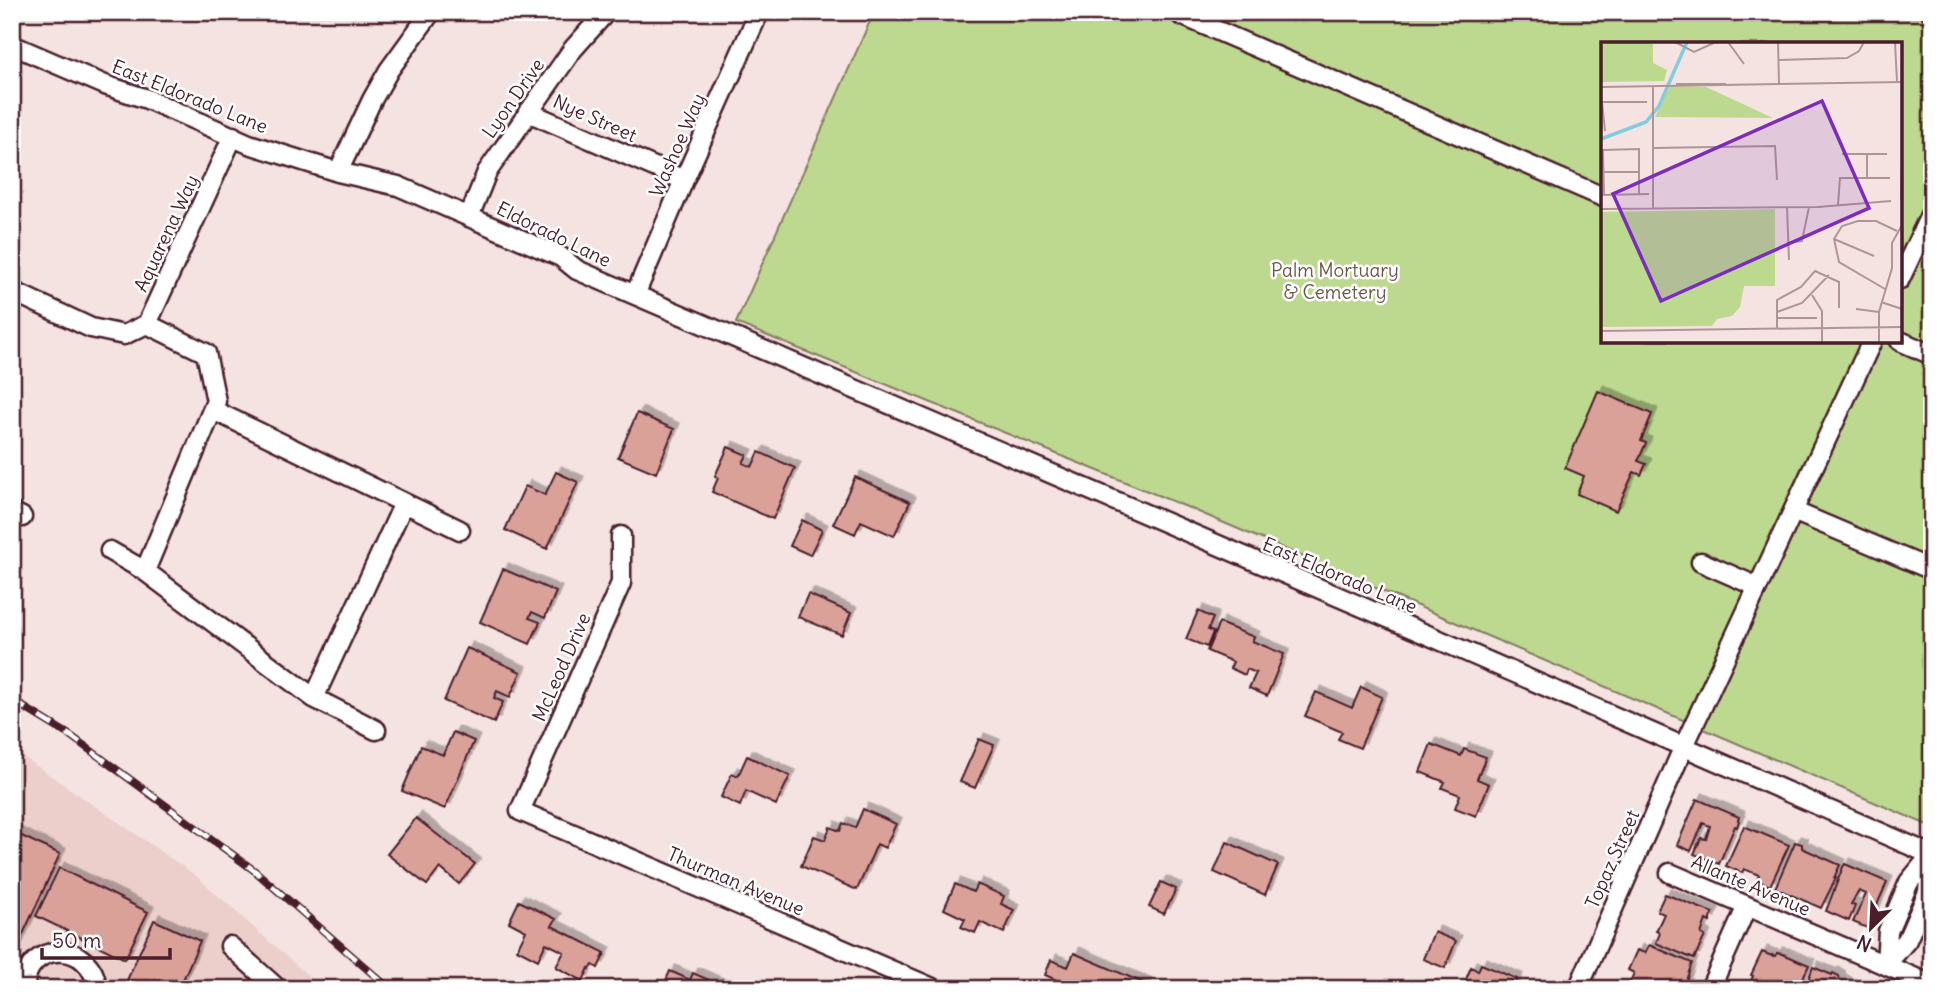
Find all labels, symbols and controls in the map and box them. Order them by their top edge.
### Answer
inset map [1601,42,1902,343]
street label: Lyon Drive [477,53,549,143]
street label: East Eldorado Lane [109,54,271,138]
street label: Nye Street [549,89,641,147]
street label: Washoe Way [644,90,710,200]
street label: Aquarena Way [128,171,204,295]
street label: Eldorado Lane [493,196,615,272]
park label: Palm Mortuary & Cemetery [1271,258,1399,304]
street label: East Eldorado Lane [1259,532,1421,618]
street label: McLeod Drive [526,609,596,725]
street label: Topaz Street [1580,806,1644,912]
street label: Thurman Avenue [664,841,808,921]
street label: Allante Avenue [1688,849,1814,921]
north arrow [1836,892,1906,962]
scale bar [42,917,170,961]
text: 50 m [52,927,101,954]
text: N [1853,930,1875,957]

